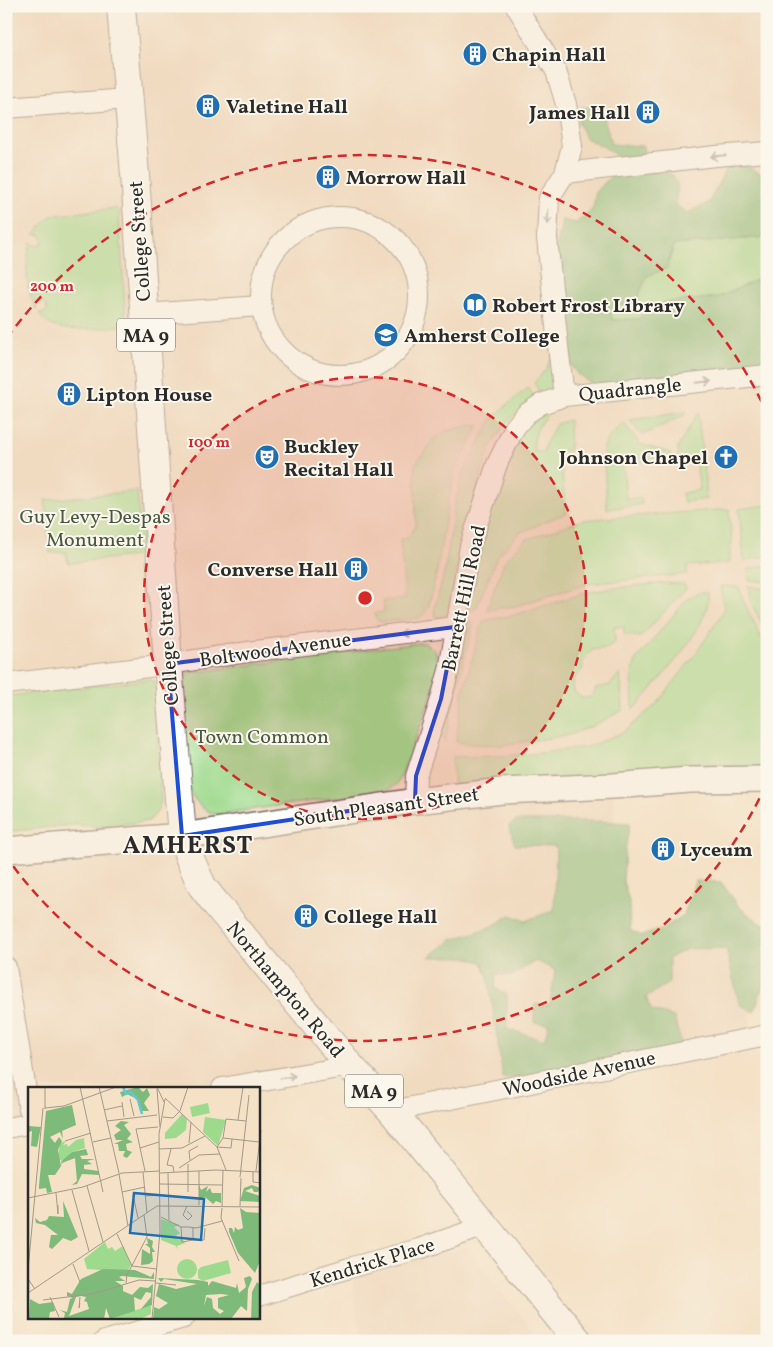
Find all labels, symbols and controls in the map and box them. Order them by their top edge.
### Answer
building icon: Chapin Hall [462,41,488,67]
place label: Chapin Hall [492,42,606,70]
building icon: Valetine Hall [195,93,221,119]
place label: Valetine Hall [226,94,348,122]
building icon: James Hall [635,99,661,125]
place label: James Hall [528,100,630,128]
one-way arrow [710,151,726,161]
building icon: Morrow Hall [315,164,341,190]
place label: Morrow Hall [346,165,466,193]
street label: College Street [123,180,159,302]
one-way arrow [543,209,552,225]
text: 200 m [30,277,74,298]
library icon: Robert Frost Library [462,292,488,318]
place label: Robert Frost Library [492,293,685,321]
road number: MA 9 [117,318,175,352]
school or university icon: Amherst College [373,322,399,348]
place label: Amherst College [404,323,560,351]
street label: Quadrangle [577,372,683,410]
one-way arrow [696,377,712,387]
building icon: Lipton House [56,381,82,407]
place label: Lipton House [86,382,212,410]
text: 100 m [188,433,231,454]
place label: Buckley Recital Hall [284,434,394,485]
theatre icon: Buckley Recital Hall [254,444,280,470]
church icon: Johnson Chapel [713,444,739,470]
place label: Johnson Chapel [558,445,708,473]
park label: Guy Levy-Despas Monument [19,504,171,555]
street label: Barrett Hill Road [436,523,494,674]
building icon: Converse Hall [343,556,369,582]
place label: Converse Hall [207,557,338,585]
street label: College Street [151,584,187,706]
centre of rings [356,589,374,607]
street label: Boltwood Avenue [197,626,353,676]
one-way arrow [399,628,415,638]
park label: Town Common [195,724,329,752]
street label: South Pleasant Street [292,781,481,835]
district label: AMHERST [122,829,254,864]
building icon: Lyceum [650,836,676,862]
place label: Lyceum [680,837,753,865]
building icon: College Hall [293,903,319,929]
place label: College Hall [324,904,438,932]
street label: Northampton Road [219,916,350,1065]
street label: Woodside Avenue [500,1045,659,1105]
one-way arrow [279,1071,295,1081]
road number: MA 9 [345,1074,403,1108]
inset map [28,1087,260,1320]
street label: Kendrick Place [307,1232,438,1296]

